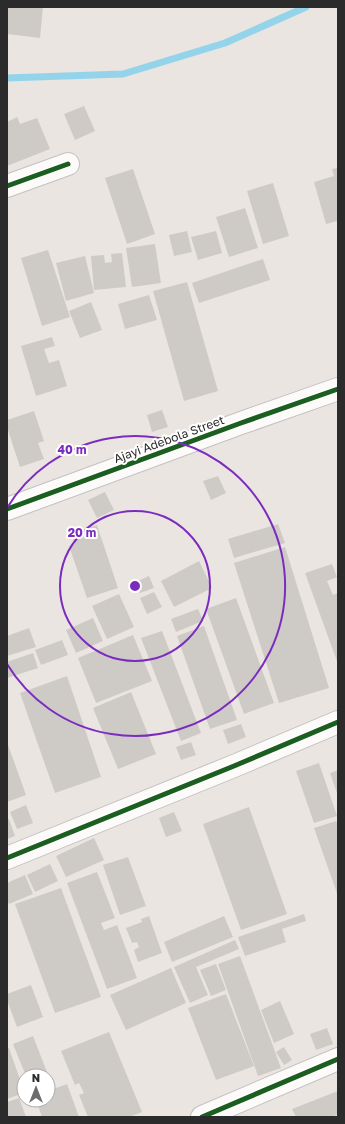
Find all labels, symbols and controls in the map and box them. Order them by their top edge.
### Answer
street label: Ajayi Adebola Street [112,412,227,466]
text: 40 m [58,442,86,457]
text: 20 m [68,525,96,540]
centre of rings [128,579,142,593]
north arrow [16,1068,56,1108]
text: N [32,1071,40,1084]

